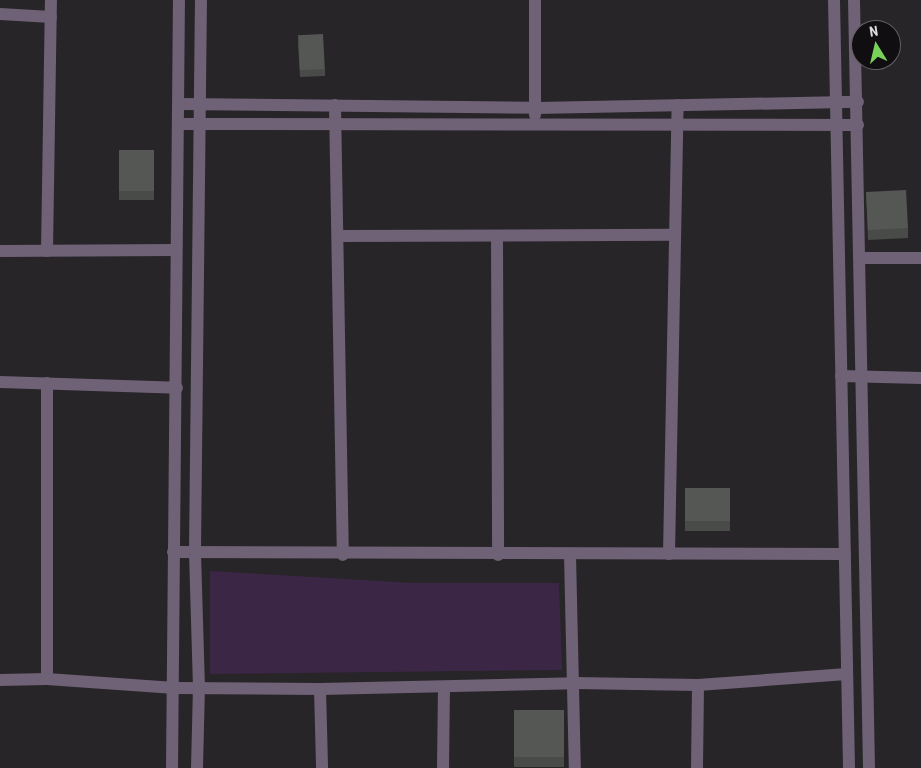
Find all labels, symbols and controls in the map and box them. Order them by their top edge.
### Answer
north arrow [851,20,901,70]
text: N [868,23,879,40]

